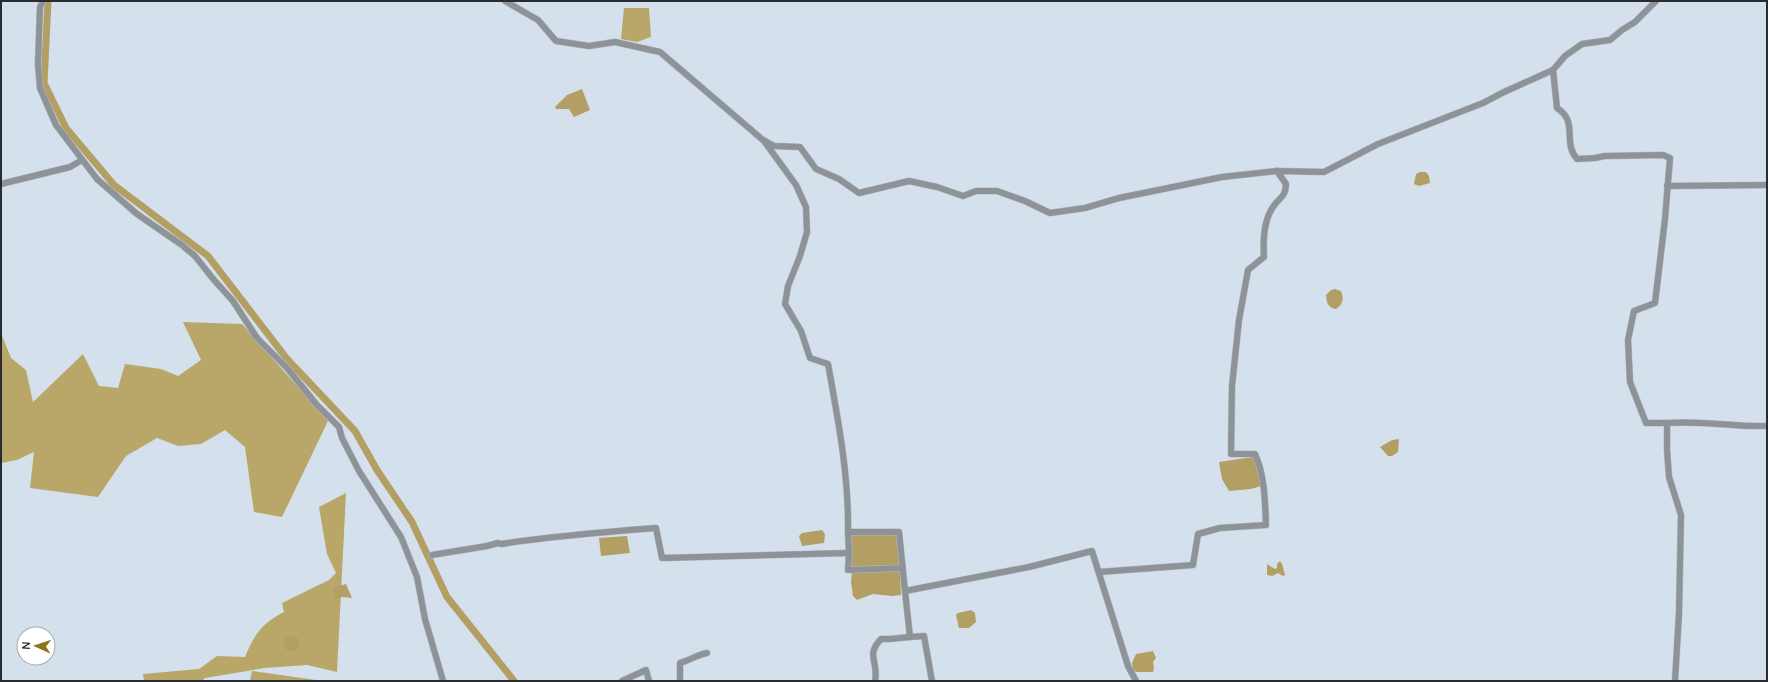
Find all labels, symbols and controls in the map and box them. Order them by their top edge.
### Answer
north arrow [16,626,56,666]
text: N [18,641,33,650]

